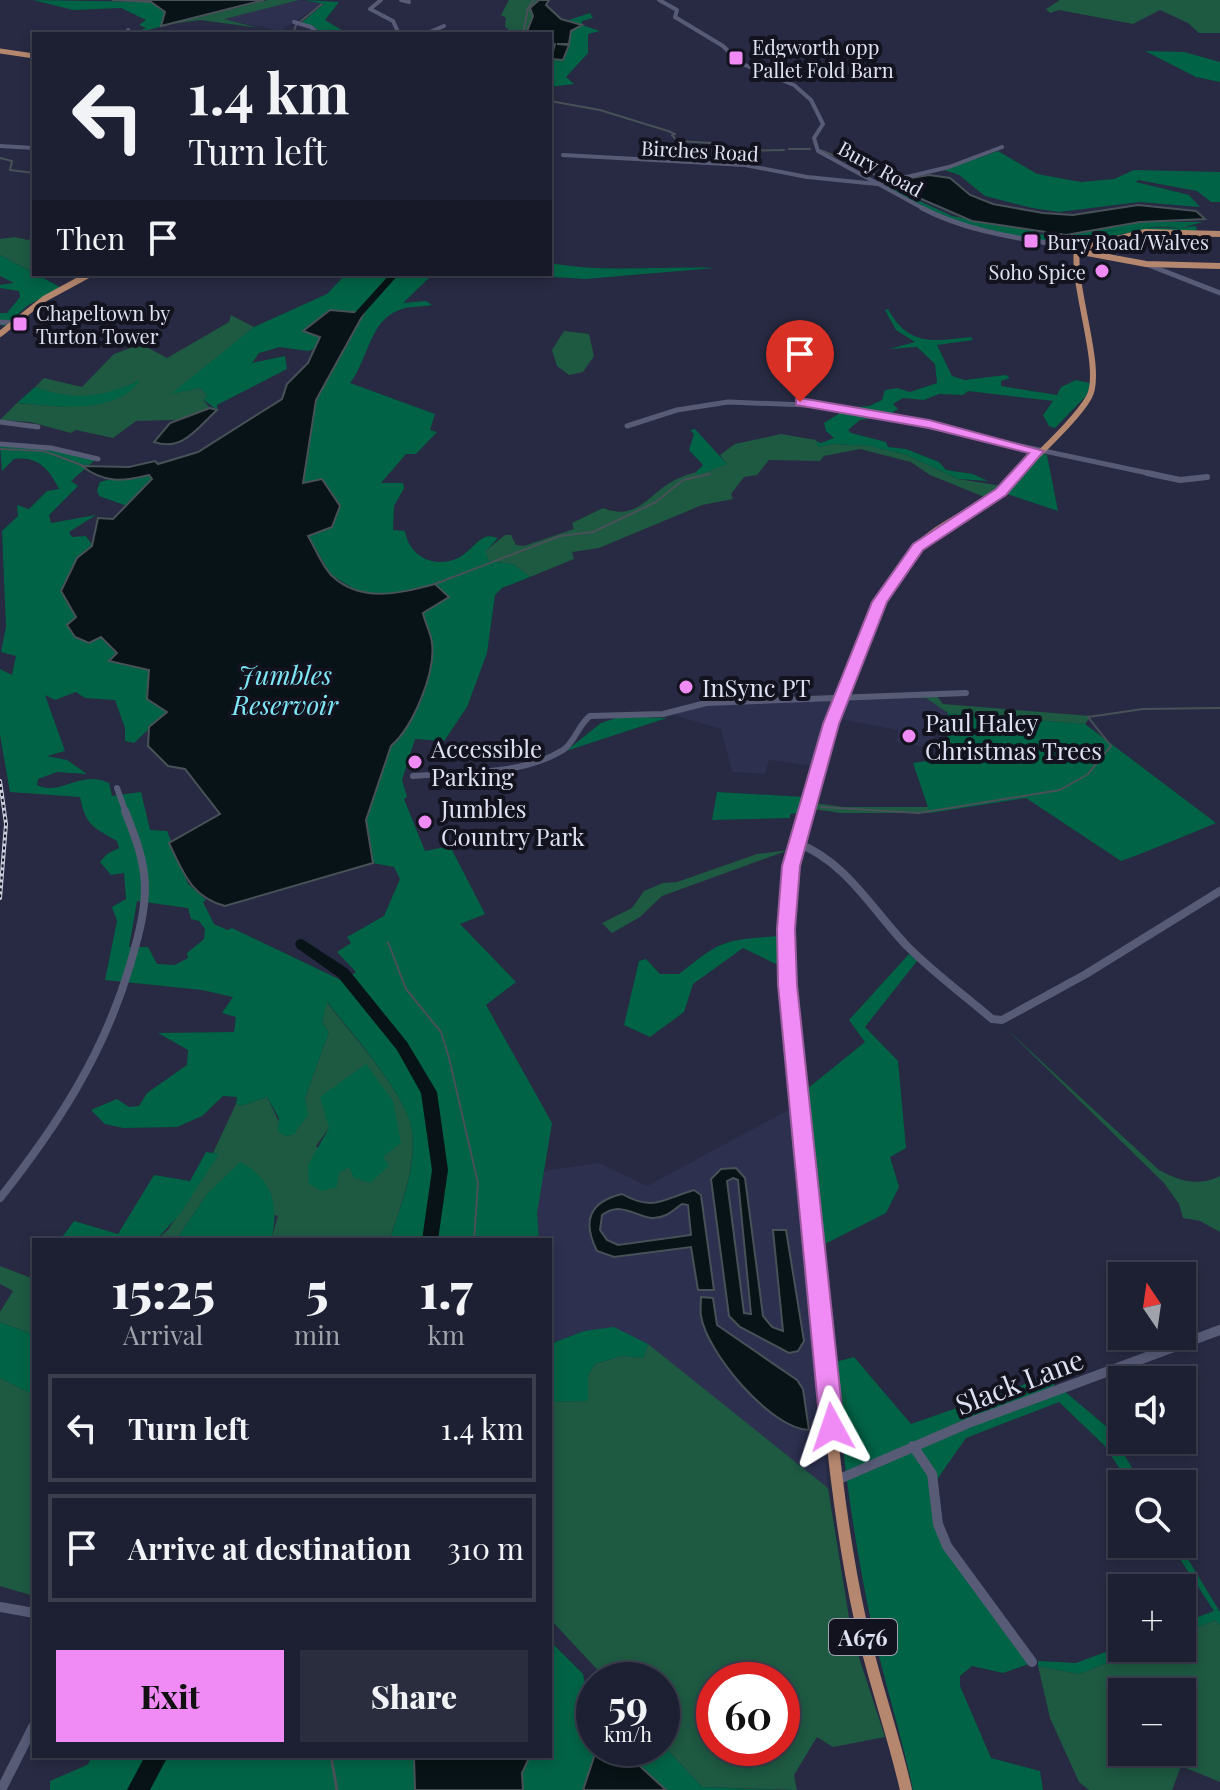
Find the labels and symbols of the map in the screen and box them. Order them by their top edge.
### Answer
place label: Edgworth opp Pallet Fold Barn [752,33,894,83]
marker: Edgworth opp Pallet Fold Barn [727,49,745,67]
street label: Birches Road [640,133,760,167]
street label: Bury Road [834,134,929,203]
place label: Bury Road/Walves [1047,228,1209,255]
marker: Bury Road/Walves [1022,232,1040,250]
place label: Soho Spice [989,258,1086,285]
marker: Soho Spice [1093,262,1111,280]
place label: Chapeltown by Turton Tower [36,299,170,349]
marker: Chapeltown by Turton Tower [11,315,29,333]
pin [766,320,834,402]
water label: Jumbles Reservoir [231,657,339,722]
place label: InSync PT [702,671,811,703]
marker: InSync PT [677,678,695,696]
place label: Paul Haley Christmas Trees [925,706,1102,766]
marker: Paul Haley Christmas Trees [900,727,918,745]
place label: Accessible Parking [430,732,542,792]
marker: Accessible Parking [406,753,424,771]
place label: Jumbles Country Park [440,792,586,852]
marker: Jumbles Country Park [416,813,434,831]
north arrow [1108,1262,1196,1350]
street label: Slack Lane [950,1340,1088,1422]
position arrow [790,1385,874,1469]
road number: A676 [829,1619,897,1655]
speed limit sign: 60 [696,1662,800,1766]

